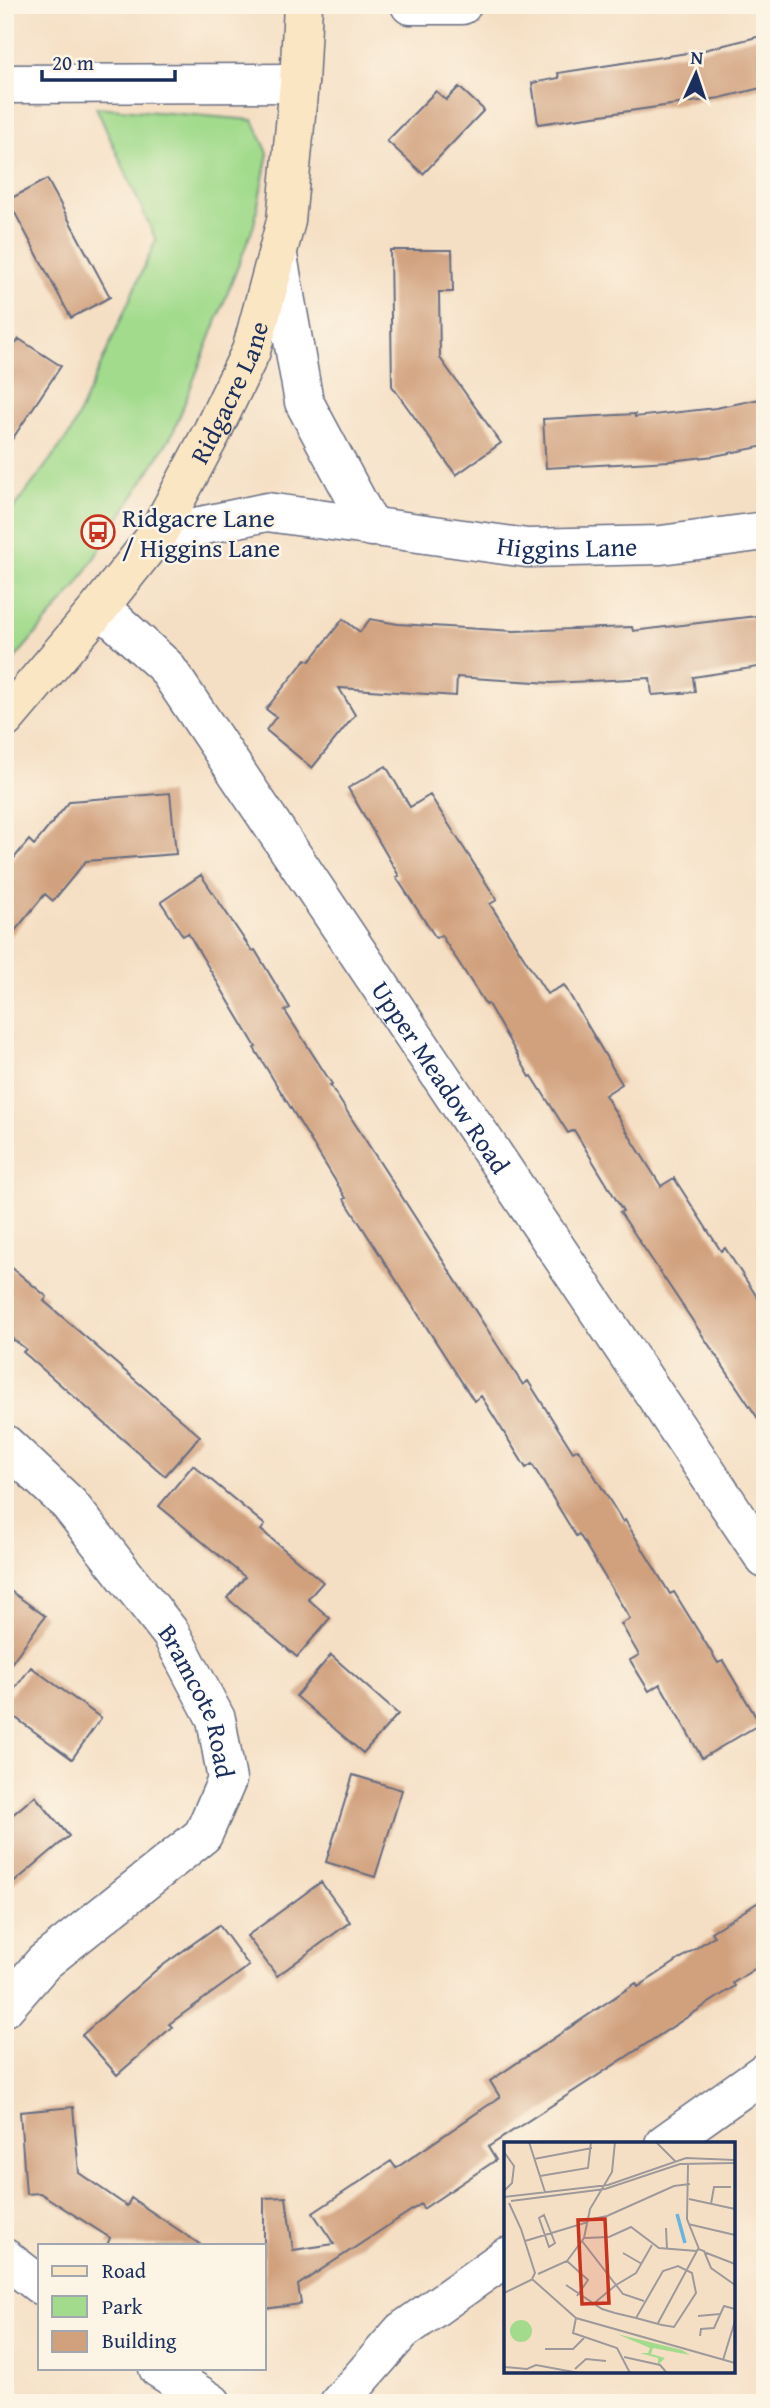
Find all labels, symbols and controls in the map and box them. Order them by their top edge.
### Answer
scale bar [42,38,175,82]
north arrow [662,38,732,108]
text: N [690,43,704,71]
text: 20 m [52,47,94,78]
street label: Ridgacre Lane [179,317,278,470]
place label: Ridgacre Lane / Higgins Lane [122,498,280,567]
bus stop icon: Ridgacre Lane / Higgins Lane [79,513,117,551]
street label: Higgins Lane [495,525,638,568]
street label: Upper Meadow Road [362,973,520,1181]
street label: Bramcote Road [150,1614,246,1781]
inset map [504,2142,735,2373]
legend [38,2244,266,2370]
text: Road [102,2255,147,2286]
text: Park [102,2291,143,2322]
text: Building [102,2325,177,2356]

